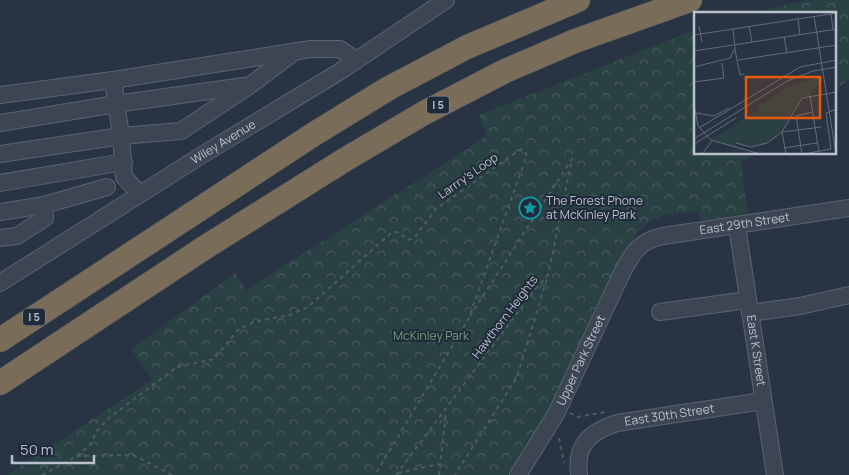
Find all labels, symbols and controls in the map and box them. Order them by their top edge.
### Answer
inset map [694,12,836,155]
road number: I 5 [427,96,449,114]
street label: Wiley Avenue [187,115,259,168]
street label: Larrry's Loop [434,149,501,203]
place label: The Forest Phone at McKinley Park [546,192,643,223]
place icon: The Forest Phone at McKinley Park [518,196,542,220]
street label: East 29th Street [698,208,791,238]
street label: Hawthorn Heights [468,272,542,362]
road number: I 5 [23,308,45,326]
street label: Upper Park Street [552,312,609,408]
street label: East K Street [743,314,770,387]
park label: McKinley Park [393,327,470,344]
street label: East 30th Street [623,399,716,430]
scale bar [12,432,95,464]
text: 50 m [20,439,54,460]

